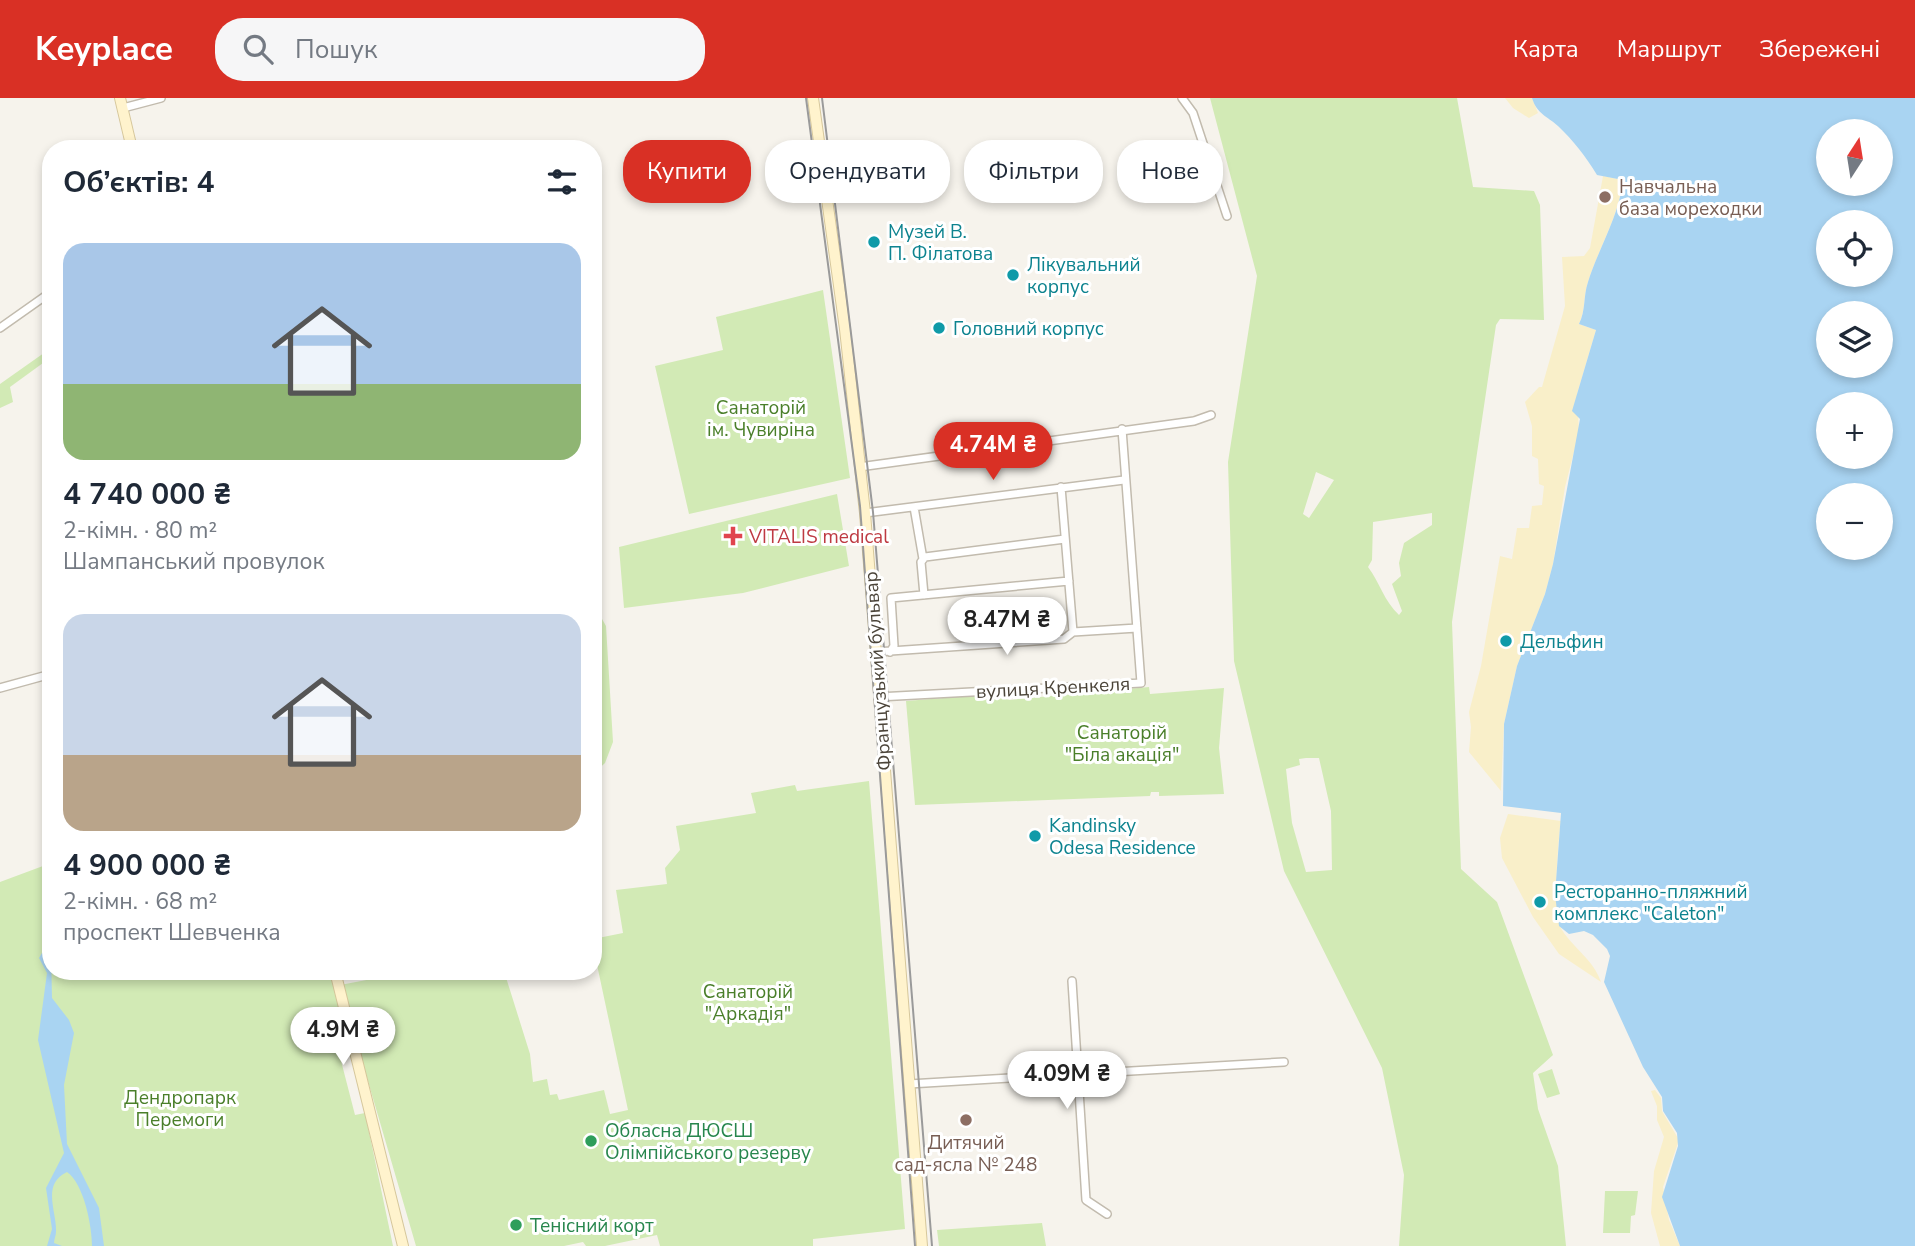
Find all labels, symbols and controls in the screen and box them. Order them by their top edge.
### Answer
search box [215,18,705,81]
text: Keyplace [35,27,173,72]
icon: search [239,30,277,68]
text: Пошук [295,32,377,67]
text: Карта [1513,33,1579,65]
text: Маршрут [1617,33,1721,65]
text: Збережені [1759,33,1880,65]
north arrow [1816,119,1894,196]
map controls [1816,119,1893,560]
chip: Купити [623,140,751,203]
chip: Орендувати [765,140,950,203]
chip: Фільтри [964,140,1103,203]
chip: Нове [1117,140,1223,203]
text: Об’єктів: 4 [63,162,215,203]
icon: filters [543,163,581,201]
place label: Навчальна база мореходки [1619,174,1762,222]
marker: Навчальна база мореходки [1597,189,1613,205]
button: locate [1816,210,1893,287]
place label: Музей В. П. Філатова [888,219,993,267]
marker: Музей В. П. Філатова [866,234,882,250]
place label: Лікувальний корпус [1027,252,1141,300]
marker: Лікувальний корпус [1005,267,1021,283]
icon: home [259,288,385,414]
button: layers [1816,301,1893,378]
place label: Головний корпус [953,316,1104,342]
marker: Головний корпус [931,320,947,336]
button: + [1816,392,1893,469]
park label: Санаторій ім. Чувиріна [707,395,815,443]
pin: 4.74M ₴ [928,422,1058,482]
text: 4.74M ₴ [949,429,1037,460]
text: 4 740 000 ₴ [63,474,231,515]
button: − [1816,483,1893,560]
text: 2-кімн. · 80 m² [63,515,217,546]
place label: VITALIS medical [748,524,889,550]
marker: VITALIS medical [723,526,743,546]
text: Шампанський провулок [63,546,325,577]
street label: Французький бульвар [858,570,898,771]
pin: 8.47M ₴ [942,598,1072,657]
text: 8.47M ₴ [963,604,1051,635]
place label: Дельфин [1520,629,1604,655]
marker: Дельфин [1498,633,1514,649]
icon: home [259,659,385,785]
street label: вулиця Кренкеля [975,671,1131,705]
park label: Санаторій "Біла акація" [1065,720,1179,768]
place label: Kandinsky Odesa Residence [1049,813,1196,861]
marker: Kandinsky Odesa Residence [1027,828,1043,844]
text: 4 900 000 ₴ [63,845,231,886]
place label: Ресторанно-пляжний комплекс "Caleton" [1554,879,1748,927]
text: 2-кімн. · 68 m² [63,886,217,917]
marker: Ресторанно-пляжний комплекс "Caleton" [1532,894,1548,910]
text: проспект Шевченка [63,917,281,948]
park label: Санаторій "Аркадія" [703,979,793,1027]
pin: 4.9M ₴ [286,1007,400,1067]
text: 4.9M ₴ [306,1014,380,1045]
pin: 4.09M ₴ [1002,1052,1132,1111]
text: 4.09M ₴ [1023,1058,1111,1089]
park label: Дендропарк Перемоги [124,1085,236,1133]
marker: Дитячий сад-ясла № 248 [958,1112,974,1128]
place label: Обласна ДЮСШ Олімпійського резерву [605,1118,811,1166]
place label: Дитячий сад-ясла № 248 [895,1130,1037,1178]
marker: Обласна ДЮСШ Олімпійського резерву [583,1133,599,1149]
place label: Тенісний корт [530,1213,654,1239]
marker: Тенісний корт [508,1217,524,1233]

